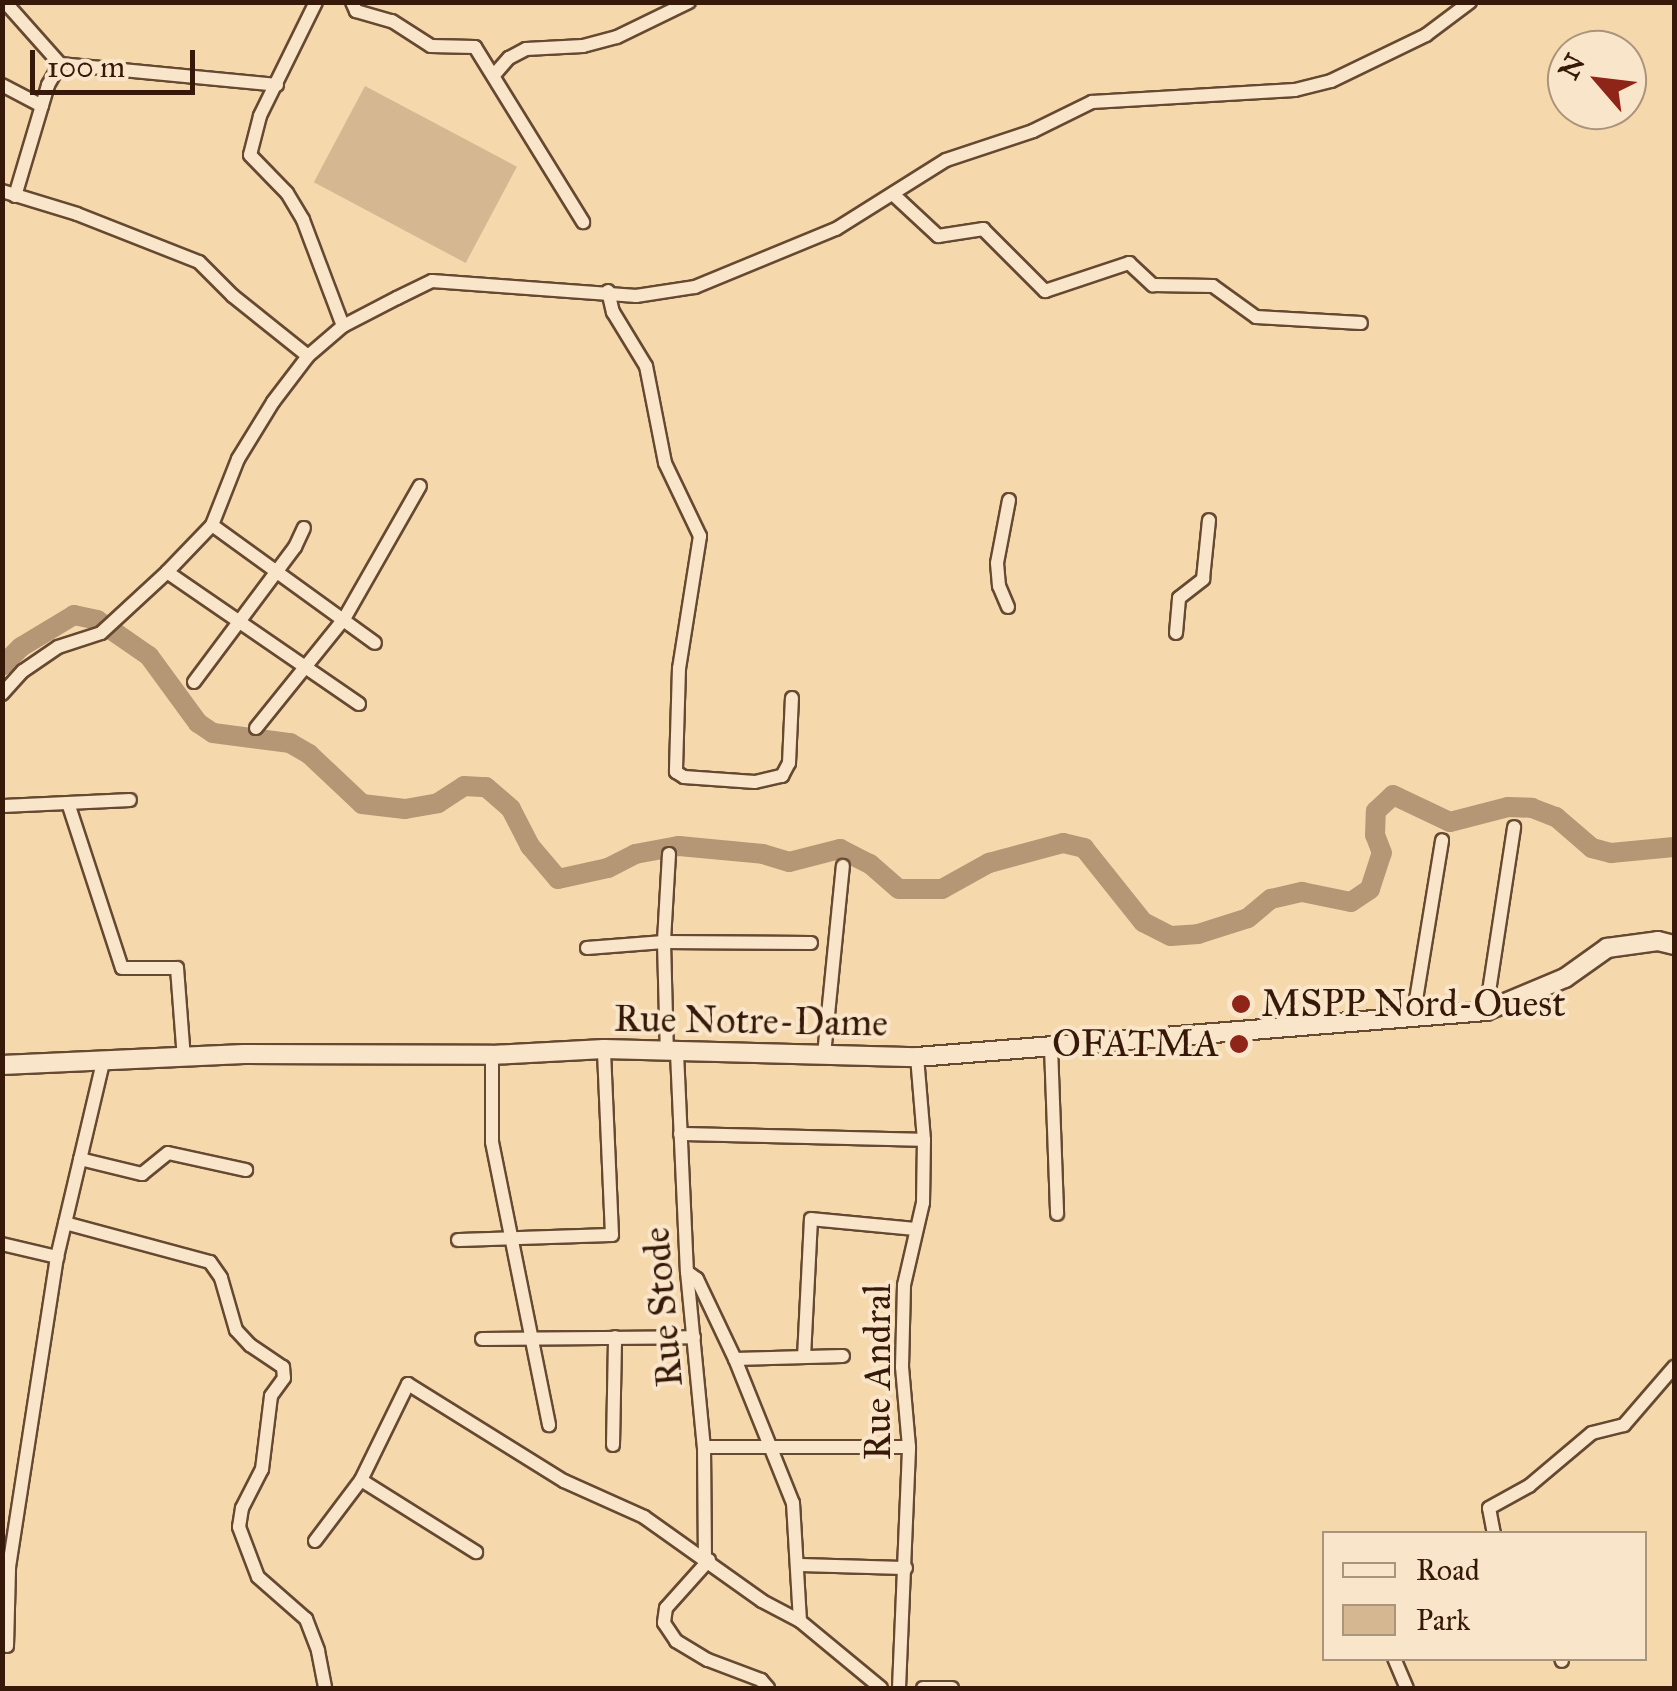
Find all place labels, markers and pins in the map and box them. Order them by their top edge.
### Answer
place label: MSPP Nord-Ouest [1261,981,1566,1027]
marker: MSPP Nord-Ouest [1230,993,1252,1015]
place label: OFATMA [1052,1021,1219,1067]
marker: OFATMA [1228,1033,1250,1055]

